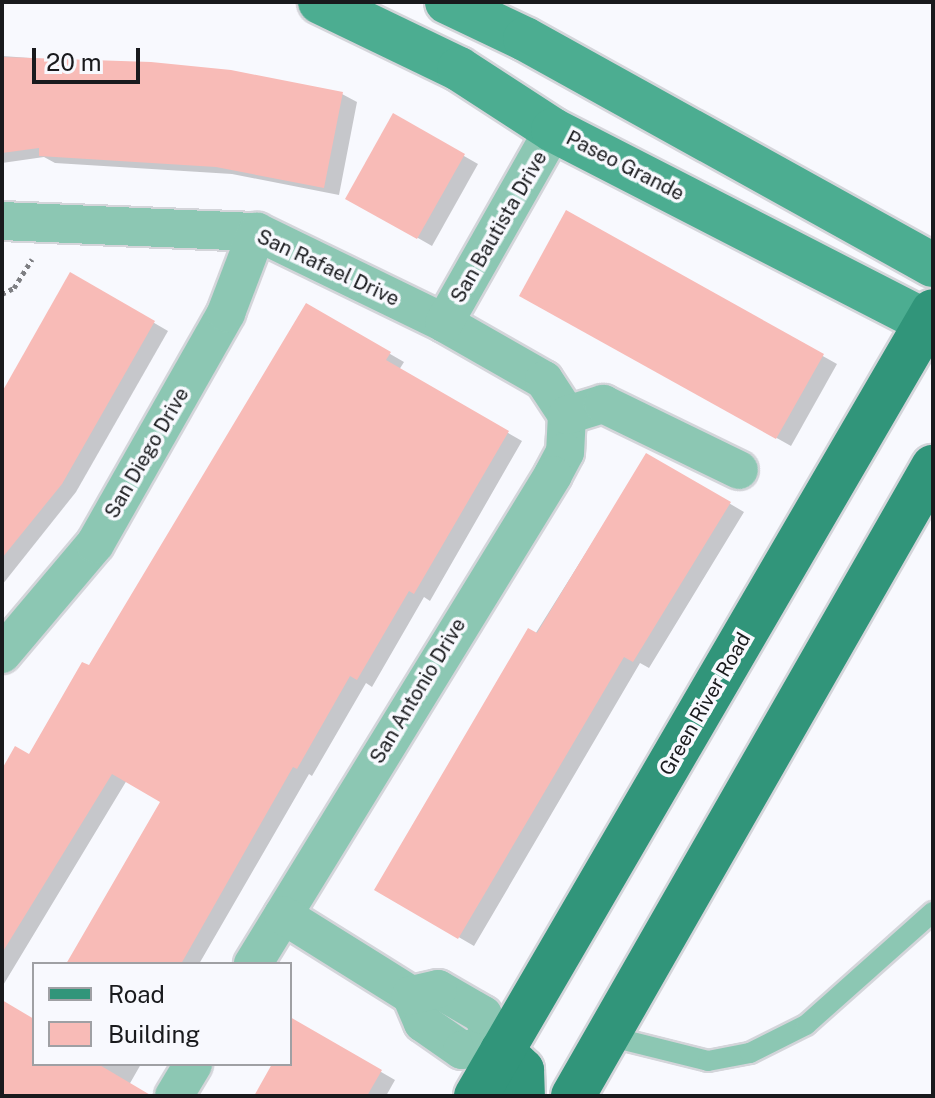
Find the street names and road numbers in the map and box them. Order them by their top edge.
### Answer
street label: Paseo Grande [562,126,688,206]
street label: San Bautista Drive [446,147,552,307]
street label: San Rafael Drive [253,225,403,311]
street label: San Diego Drive [100,383,194,523]
street label: San Antonio Drive [365,614,471,768]
street label: Green River Road [654,628,756,780]

